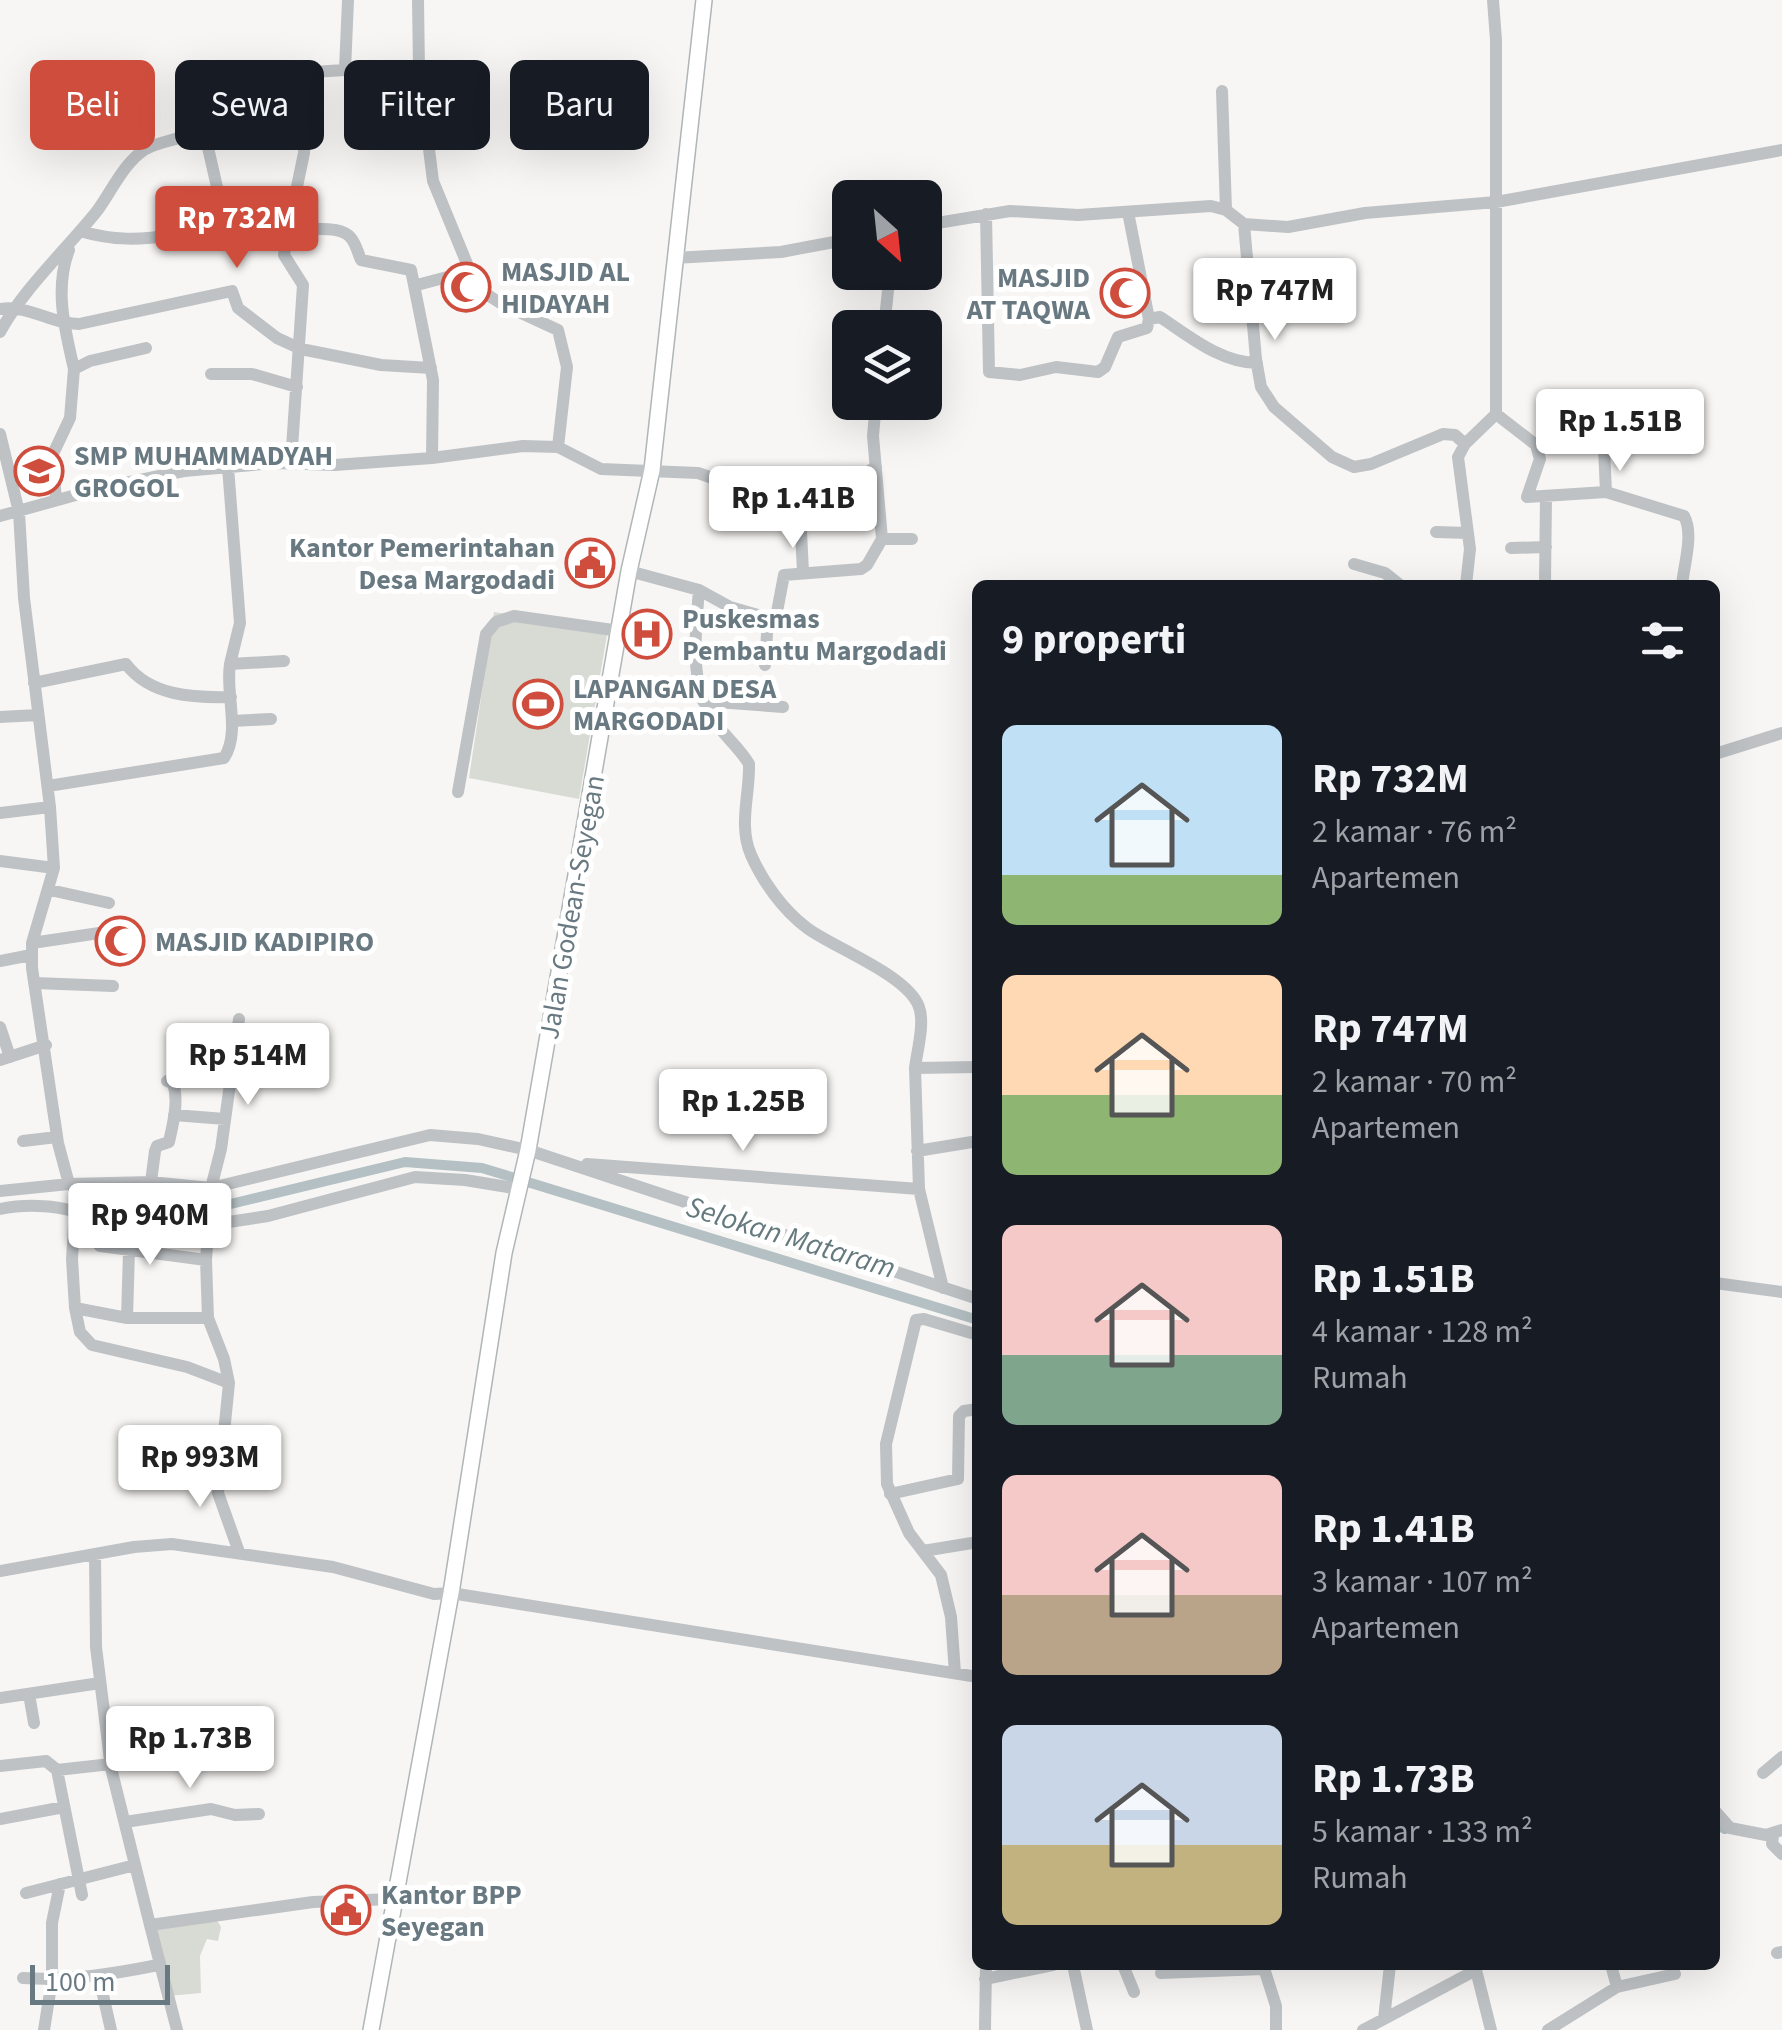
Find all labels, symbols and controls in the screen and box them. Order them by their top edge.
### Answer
chip: Beli [30,60,155,150]
chip: Sewa [175,60,324,150]
chip: Filter [344,60,490,150]
chip: Baru [510,60,649,150]
north arrow [832,180,942,290]
map controls [832,180,942,420]
pin: Rp 732M [145,186,329,271]
text: Rp 732M [177,195,297,241]
place label: MASJID AL HIDAYAH [501,252,630,324]
place label: MASJID AT TAQWA [966,258,1091,330]
pin: Rp 747M [1183,258,1367,343]
mosque icon: MASJID AL HIDAYAH [440,261,492,313]
mosque icon: MASJID AT TAQWA [1099,267,1151,319]
text: Rp 747M [1215,267,1335,313]
button: layers [832,310,942,420]
pin: Rp 1.51B [1517,389,1723,474]
text: Rp 1.51B [1558,398,1682,444]
place label: SMP MUHAMMADYAH GROGOL [74,436,333,508]
school or university icon: SMP MUHAMMADYAH GROGOL [13,445,65,497]
pin: Rp 1.41B [690,466,896,551]
text: Rp 1.41B [731,475,855,521]
place label: Kantor Pemerintahan Desa Margodadi [289,528,555,600]
public building icon: Kantor Pemerintahan Desa Margodadi [564,537,616,589]
place label: Puskesmas Pembantu Margodadi [682,599,947,671]
hospital icon: Puskesmas Pembantu Margodadi [621,608,673,660]
text: 9 properti [1002,610,1186,670]
icon: filters [1635,613,1690,668]
place label: LAPANGAN DESA MARGODADI [573,669,777,741]
sports icon: LAPANGAN DESA MARGODADI [512,678,564,730]
text: Rp 732M [1312,749,1469,809]
icon: home [1082,765,1202,885]
street label: Jalan Godean-Seyegan [529,772,615,1042]
text: 2 kamar · 76 m² [1312,809,1517,855]
text: Apartemen [1312,855,1460,901]
mosque icon: MASJID KADIPIRO [94,915,146,967]
place label: MASJID KADIPIRO [155,922,374,962]
text: Rp 747M [1312,999,1469,1059]
icon: home [1082,1015,1202,1135]
pin: Rp 514M [156,1023,340,1108]
text: Rp 514M [188,1032,308,1078]
text: 2 kamar · 70 m² [1312,1059,1517,1105]
pin: Rp 1.25B [640,1069,846,1154]
text: Rp 1.25B [681,1078,805,1124]
text: Apartemen [1312,1105,1460,1151]
pin: Rp 940M [58,1183,242,1268]
water label: Selokan Mataram [681,1185,901,1290]
text: Rp 940M [90,1192,210,1238]
text: Rp 1.51B [1312,1249,1475,1309]
icon: home [1082,1265,1202,1385]
text: 4 kamar · 128 m² [1312,1309,1533,1355]
text: Rumah [1312,1355,1408,1401]
pin: Rp 993M [108,1425,292,1510]
text: Rp 993M [140,1434,260,1480]
text: Rp 1.41B [1312,1499,1475,1559]
icon: home [1082,1515,1202,1635]
text: 3 kamar · 107 m² [1312,1559,1533,1605]
text: Apartemen [1312,1605,1460,1651]
pin: Rp 1.73B [87,1706,293,1791]
text: Rp 1.73B [128,1715,252,1761]
text: Rp 1.73B [1312,1749,1475,1809]
icon: home [1082,1765,1202,1885]
text: 5 kamar · 133 m² [1312,1809,1533,1855]
text: Rumah [1312,1855,1408,1901]
place label: Kantor BPP Seyegan [381,1875,522,1947]
public building icon: Kantor BPP Seyegan [320,1884,372,1936]
scale bar [30,1960,170,2004]
text: 100 m [45,1962,116,2002]

